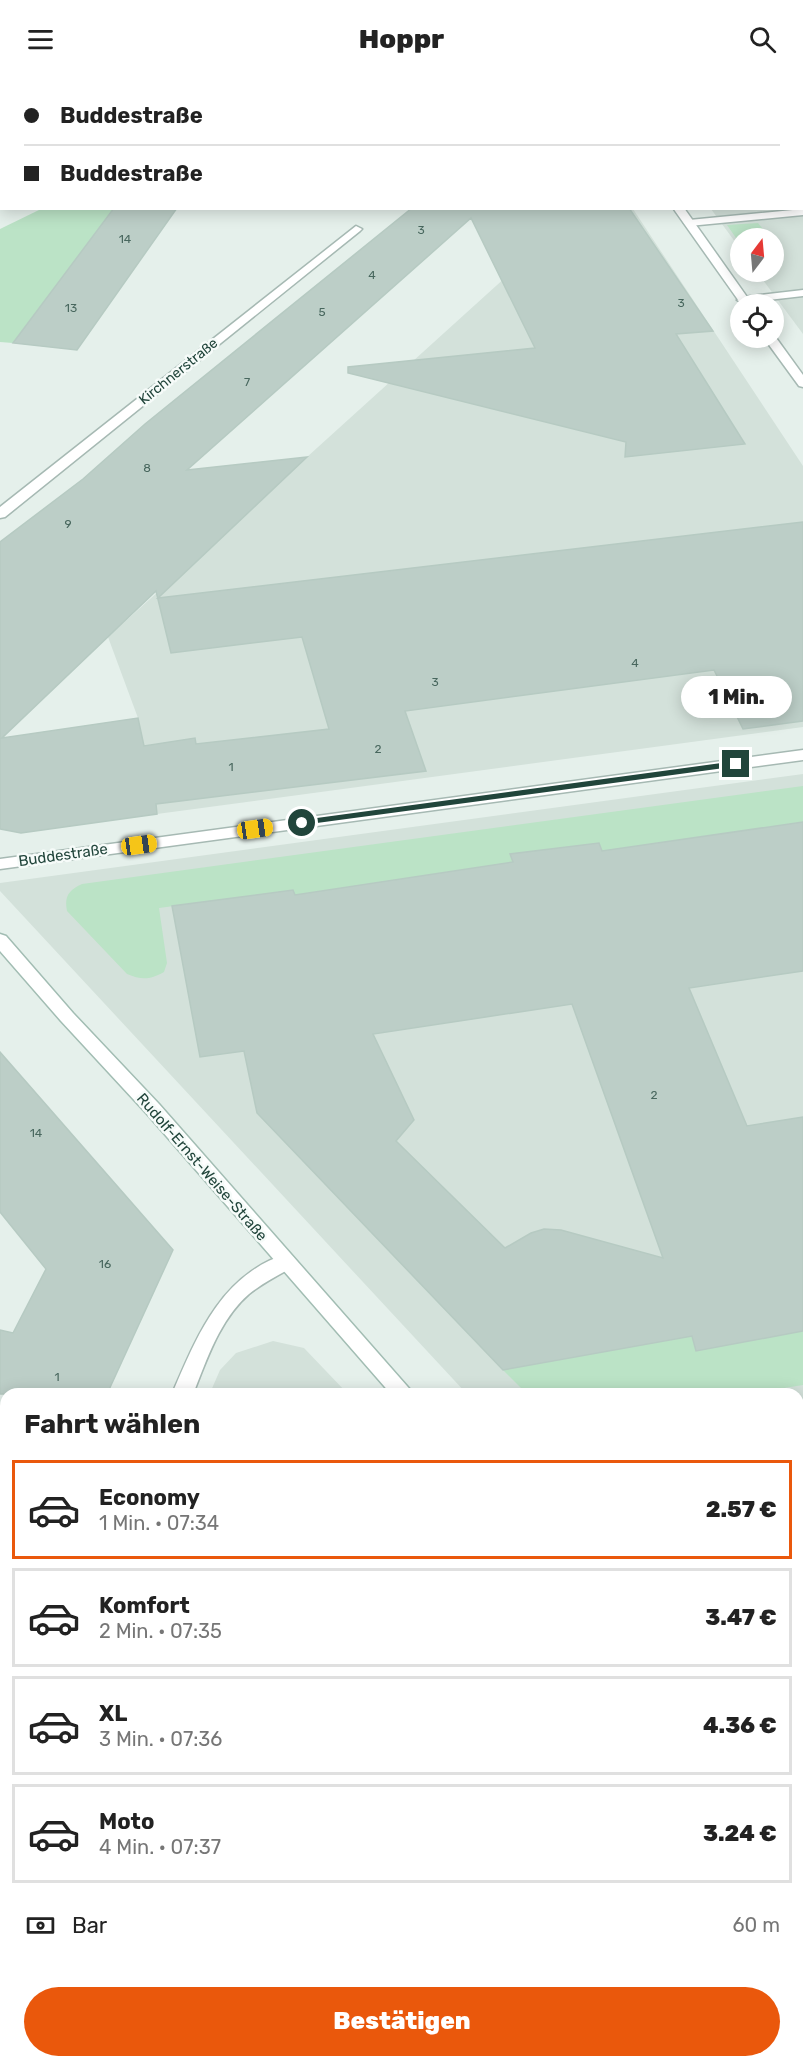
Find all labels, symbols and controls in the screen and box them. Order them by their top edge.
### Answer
icon: menu [24,23,57,56]
text: Hoppr [359,23,444,55]
icon: search [746,23,779,56]
text: Buddestraße [60,102,203,129]
text: Buddestraße [60,160,203,187]
house number: 3 [417,223,425,237]
north arrow [730,228,784,282]
map controls [730,228,784,348]
house number: 14 [119,232,132,246]
house number: 4 [368,268,376,282]
button: locate [730,294,784,348]
house number: 3 [677,296,685,310]
house number: 13 [65,301,77,315]
house number: 5 [318,305,326,319]
street label: Kirchnerstraße [135,334,221,408]
house number: 7 [244,375,250,389]
house number: 8 [143,461,151,475]
house number: 9 [64,517,72,531]
house number: 4 [631,656,639,670]
house number: 3 [431,675,439,689]
callout: 1 Min. [680,677,792,719]
text: 1 Min. [708,685,765,709]
house number: 2 [374,742,382,756]
route end [722,750,749,777]
house number: 1 [228,760,234,774]
route start [288,809,315,836]
car [236,818,274,840]
car [120,834,158,856]
street label: Buddestraße [17,840,109,870]
house number: 2 [650,1088,658,1102]
street label: Rudolf-Ernst-Weise-Straße [133,1089,271,1245]
house number: 14 [30,1126,43,1140]
house number: 16 [99,1257,111,1271]
house number: 1 [54,1370,60,1384]
text: Fahrt wählen [24,1408,200,1440]
icon: car [27,1483,81,1537]
text: Economy [99,1484,200,1511]
text: 2.57 € [706,1496,777,1523]
text: 1 Min. · 07:34 [99,1511,219,1535]
icon: car [27,1591,81,1645]
text: Komfort [99,1592,190,1619]
text: 3.47 € [705,1604,777,1631]
text: 2 Min. · 07:35 [99,1619,222,1643]
icon: car [27,1699,81,1753]
text: XL [99,1700,127,1727]
text: 4.36 € [703,1712,777,1739]
text: 3 Min. · 07:36 [99,1727,222,1751]
icon: car [27,1807,81,1861]
text: Moto [99,1808,154,1835]
text: 3.24 € [703,1820,777,1847]
text: 4 Min. · 07:37 [99,1835,221,1859]
icon: cash [24,1909,57,1942]
text: Bar [72,1912,107,1939]
text: 60 m [733,1913,780,1937]
button: Bestätigen [24,1987,780,2056]

